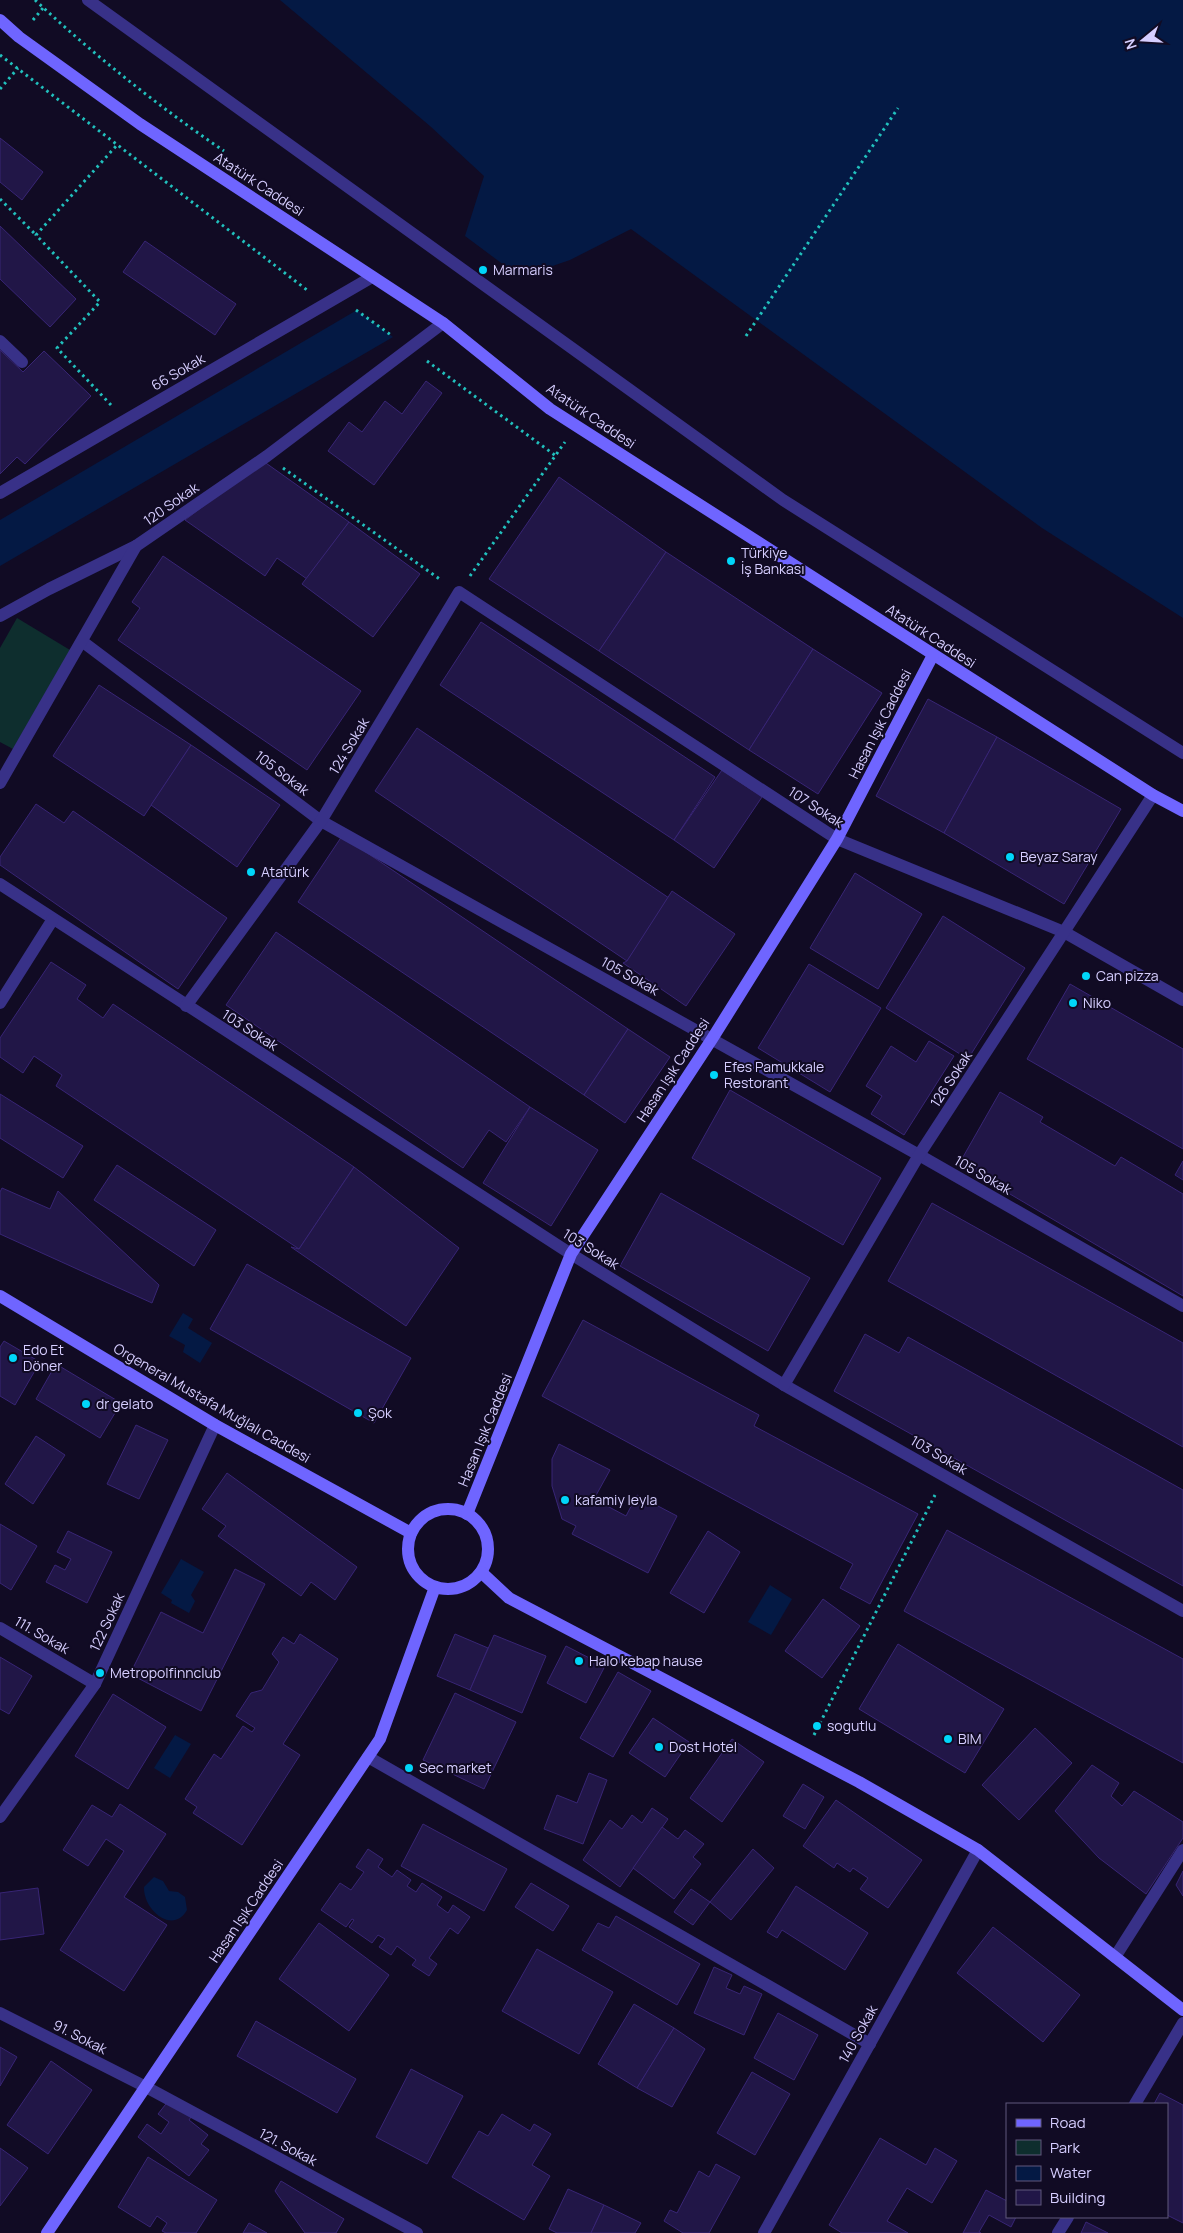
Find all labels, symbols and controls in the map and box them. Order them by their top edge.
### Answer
north arrow [1118,15,1168,65]
text: N [1120,36,1141,52]
street label: Atatürk Caddesi [211,147,308,220]
place label: Marmaris [493,260,553,279]
marker: Marmaris [477,264,489,276]
street label: 66 Sokak [148,348,209,394]
street label: Atatürk Caddesi [543,379,640,453]
street label: 120 Sokak [139,477,203,530]
place label: Türkiye İş Bankası [741,543,804,578]
marker: Türkiye İş Bankası [725,555,737,567]
street label: Atatürk Caddesi [883,599,980,672]
street label: Hasan Işık Caddesi [844,666,915,782]
street label: 124 Sokak [324,713,373,778]
street label: 105 Sokak [251,746,314,800]
street label: 107 Sokak [785,782,848,832]
place label: Beyaz Saray [1020,847,1098,866]
marker: Beyaz Saray [1004,851,1016,863]
place label: Atatürk [261,862,310,881]
marker: Atatürk [245,866,257,878]
street label: 105 Sokak [598,952,664,1000]
place label: Can pizza [1096,966,1159,985]
marker: Can pizza [1080,970,1092,982]
place label: Niko [1083,993,1111,1012]
marker: Niko [1067,997,1079,1009]
street label: 103 Sokak [219,1004,283,1055]
street label: Hasan Işık Caddesi [632,1014,713,1125]
street label: 126 Sokak [925,1046,976,1111]
place label: Efes Pamukkale Restorant [724,1057,824,1092]
marker: Efes Pamukkale Restorant [708,1069,720,1081]
street label: 105 Sokak [951,1150,1016,1199]
street label: 103 Sokak [559,1224,624,1274]
street label: Orgeneral Mustafa Muğlalı Caddesi [110,1338,314,1467]
place label: Edo Et Döner [23,1340,64,1375]
marker: Edo Et Döner [7,1352,19,1364]
street label: Hasan Işık Caddesi [453,1370,516,1489]
place label: dr gelato [96,1394,153,1413]
marker: dr gelato [80,1398,92,1410]
place label: Şok [368,1403,393,1422]
marker: Şok [352,1407,364,1419]
street label: 103 Sokak [907,1431,972,1479]
place label: kafamiy leyla [575,1490,657,1509]
marker: kafamiy leyla [559,1494,571,1506]
street label: 122 Sokak [85,1588,129,1654]
street label: 111. Sokak [11,1611,74,1659]
place label: Halo kebap hause [589,1651,703,1670]
marker: Halo kebap hause [573,1655,585,1667]
place label: Metropolfinnclub [110,1663,221,1682]
marker: Metropolfinnclub [94,1667,106,1679]
place label: sogutlu [827,1716,876,1735]
marker: sogutlu [811,1720,823,1732]
place label: BIM [958,1729,982,1748]
marker: BIM [942,1733,954,1745]
place label: Dost Hotel [669,1737,737,1756]
marker: Dost Hotel [653,1741,665,1753]
place label: Sec market [419,1758,492,1777]
marker: Sec market [403,1762,415,1774]
street label: Hasan Işık Caddesi [204,1855,287,1966]
street label: 140 Sokak [834,2000,882,2066]
street label: 91. Sokak [50,2015,112,2059]
legend [1006,2103,1168,2218]
text: Road [1050,2112,1086,2133]
street label: 121. Sokak [256,2123,322,2170]
text: Park [1050,2137,1080,2158]
text: Water [1050,2162,1092,2183]
text: Building [1050,2187,1105,2208]

